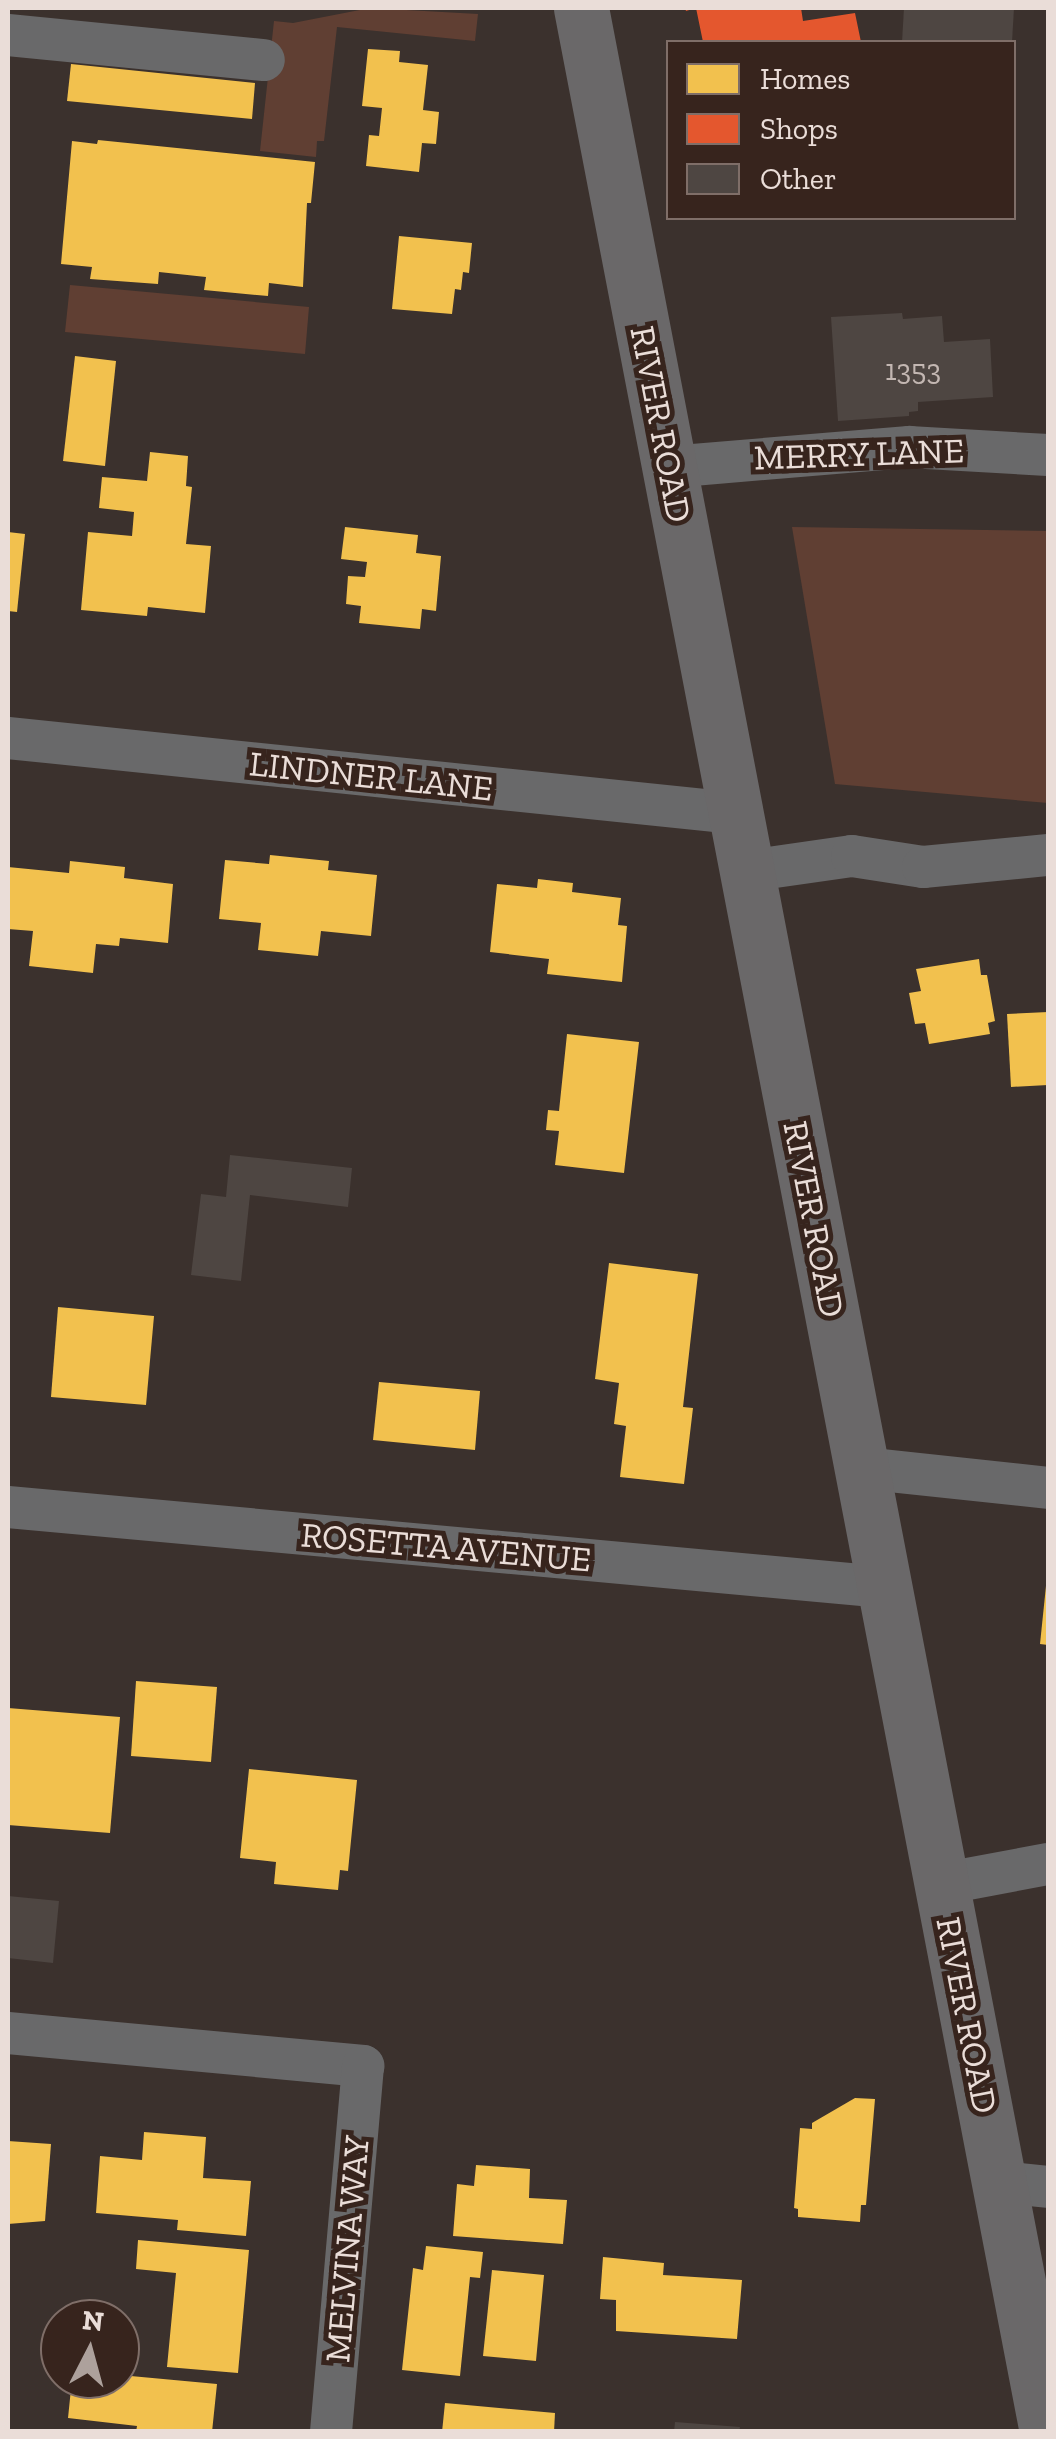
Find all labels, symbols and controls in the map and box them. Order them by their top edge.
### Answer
legend [666,40,1016,220]
text: Homes [760,61,850,97]
text: Shops [760,111,838,147]
text: Other [760,161,837,197]
street label: RIVER ROAD [621,322,701,526]
house number: 1353 [885,352,941,388]
street label: MERRY LANE [753,429,965,479]
street label: LINDNER LANE [247,742,495,810]
street label: RIVER ROAD [774,1117,854,1321]
street label: ROSETTA AVENUE [298,1513,594,1581]
street label: RIVER ROAD [927,1913,1007,2117]
street label: MELVINA WAY [316,2133,378,2365]
north arrow [40,2299,140,2399]
text: N [81,2303,105,2338]

